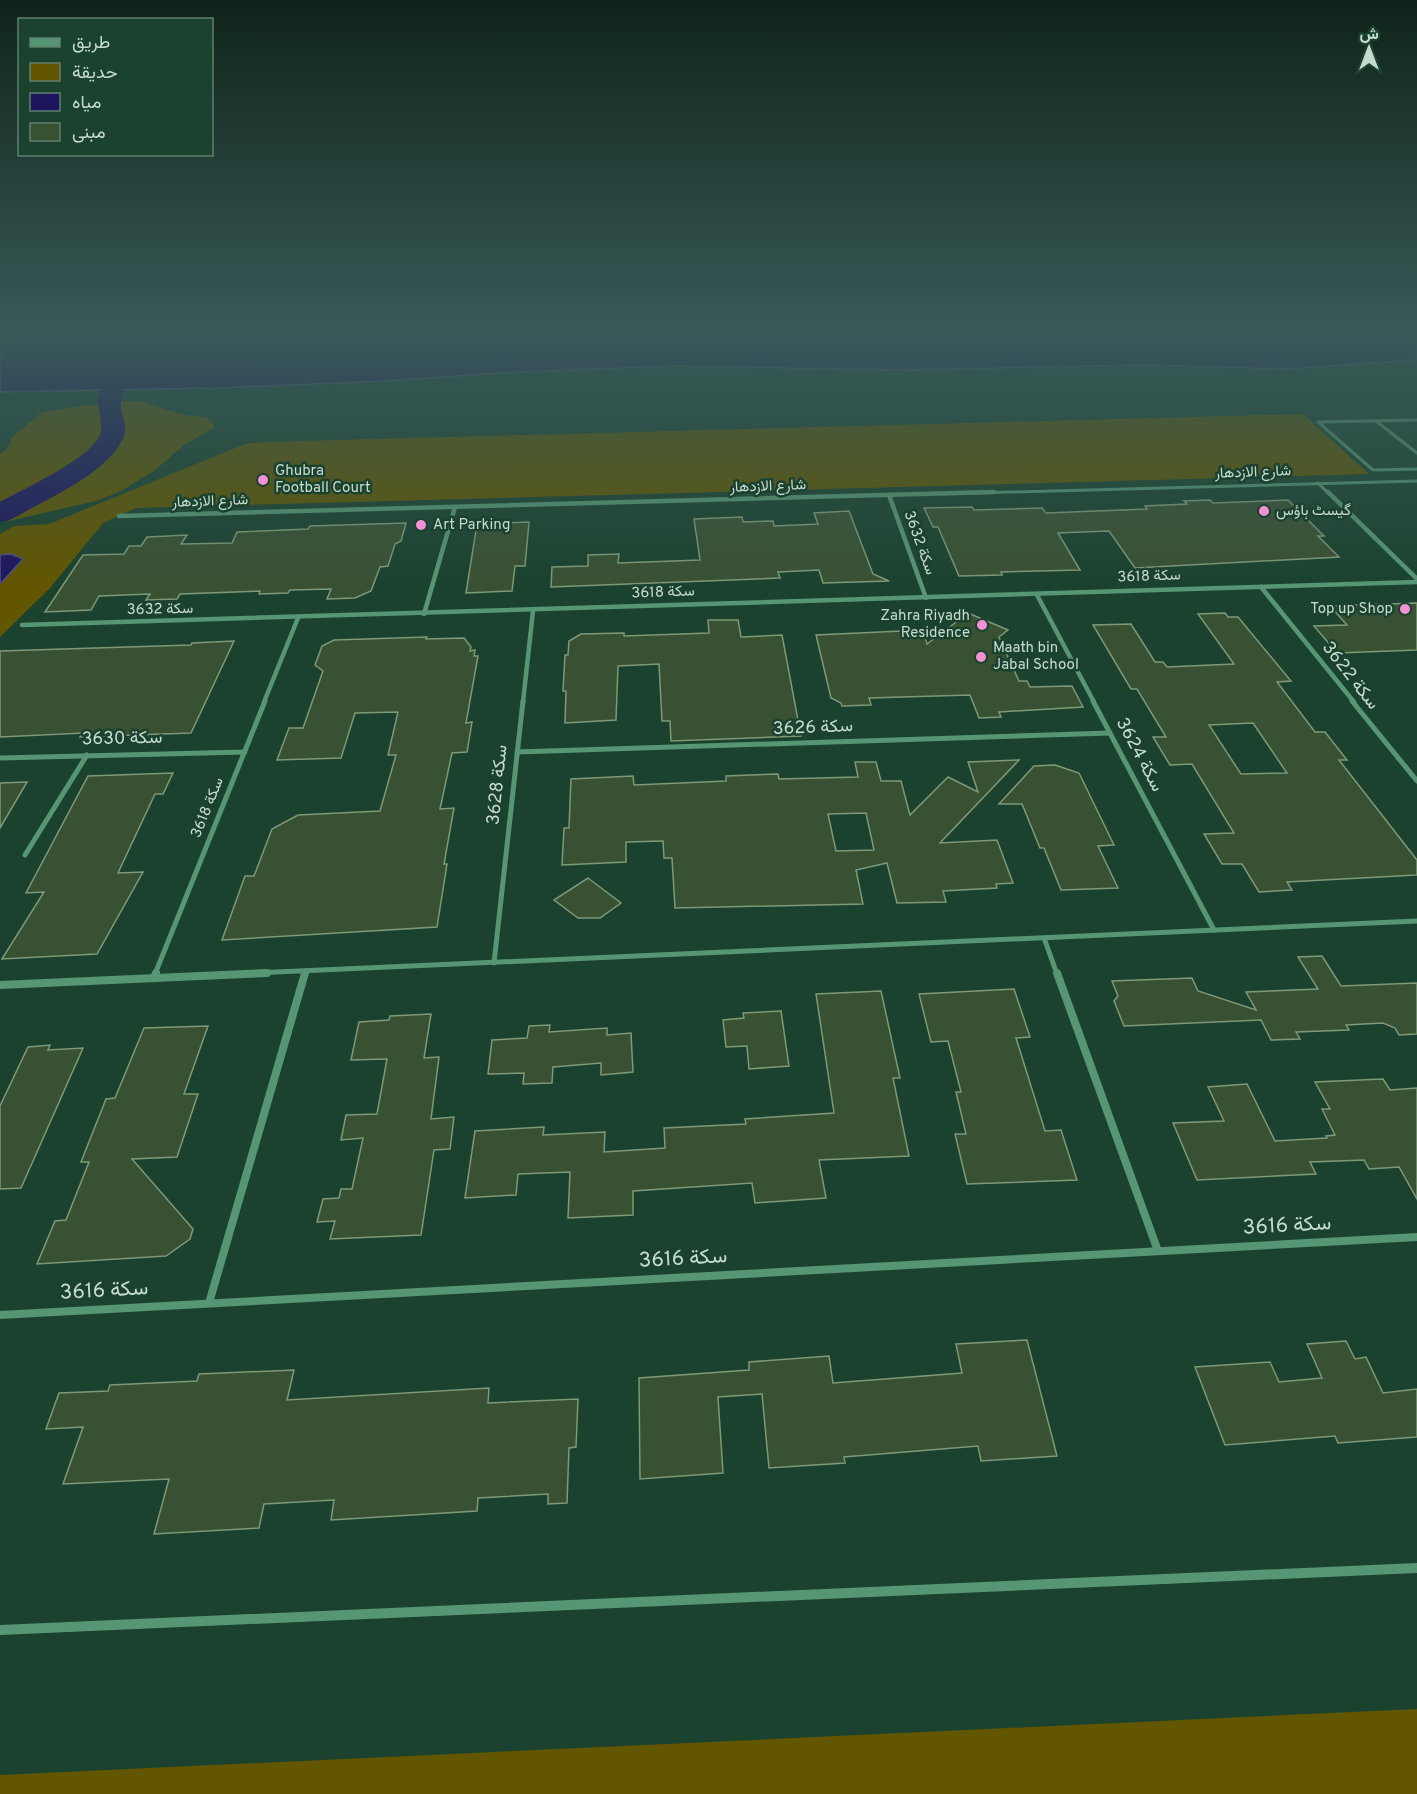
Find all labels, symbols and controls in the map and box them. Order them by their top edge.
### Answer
legend [18,18,213,156]
north arrow [1339,18,1399,78]
text: ش [1359,25,1379,45]
text: طريق [72,32,110,55]
text: حديقة [72,62,118,85]
text: مياه [72,92,101,115]
text: مبنى [72,122,106,145]
place label: Ghubra Football Court [275,462,371,498]
street label: شارع الازدهار [1214,462,1292,484]
marker: Ghubra Football Court [256,473,270,487]
street label: شارع الازدهار [729,476,807,498]
street label: شارع الازدهار [171,491,249,513]
place label: گیسٹ ہاؤس [1276,502,1351,521]
marker: گیسٹ ہاؤس [1257,504,1271,518]
street label: سكة 3632 [899,508,939,578]
place label: Art Parking [433,516,510,535]
marker: Art Parking [414,518,428,532]
street label: سكة 3618 [1117,566,1181,588]
street label: سكة 3618 [631,582,695,604]
street label: سكة 3632 [126,600,194,620]
place label: Top up Shop [1310,600,1393,619]
marker: Top up Shop [1398,602,1412,616]
place label: Zahra Riyadh Residence [880,607,970,643]
marker: Zahra Riyadh Residence [975,618,989,632]
street label: سكة 3622 [1316,637,1384,715]
place label: Maath bin Jabal School [993,639,1079,675]
marker: Maath bin Jabal School [974,650,988,664]
street label: سكة 3624 [1110,714,1168,796]
street label: سكة 3626 [772,715,854,741]
street label: سكة 3630 [81,727,163,751]
street label: سكة 3628 [482,744,514,826]
street label: سكة 3618 [187,775,229,841]
street label: سكة 3616 [1242,1210,1332,1242]
street label: سكة 3616 [638,1243,728,1275]
street label: سكة 3616 [59,1275,149,1307]

